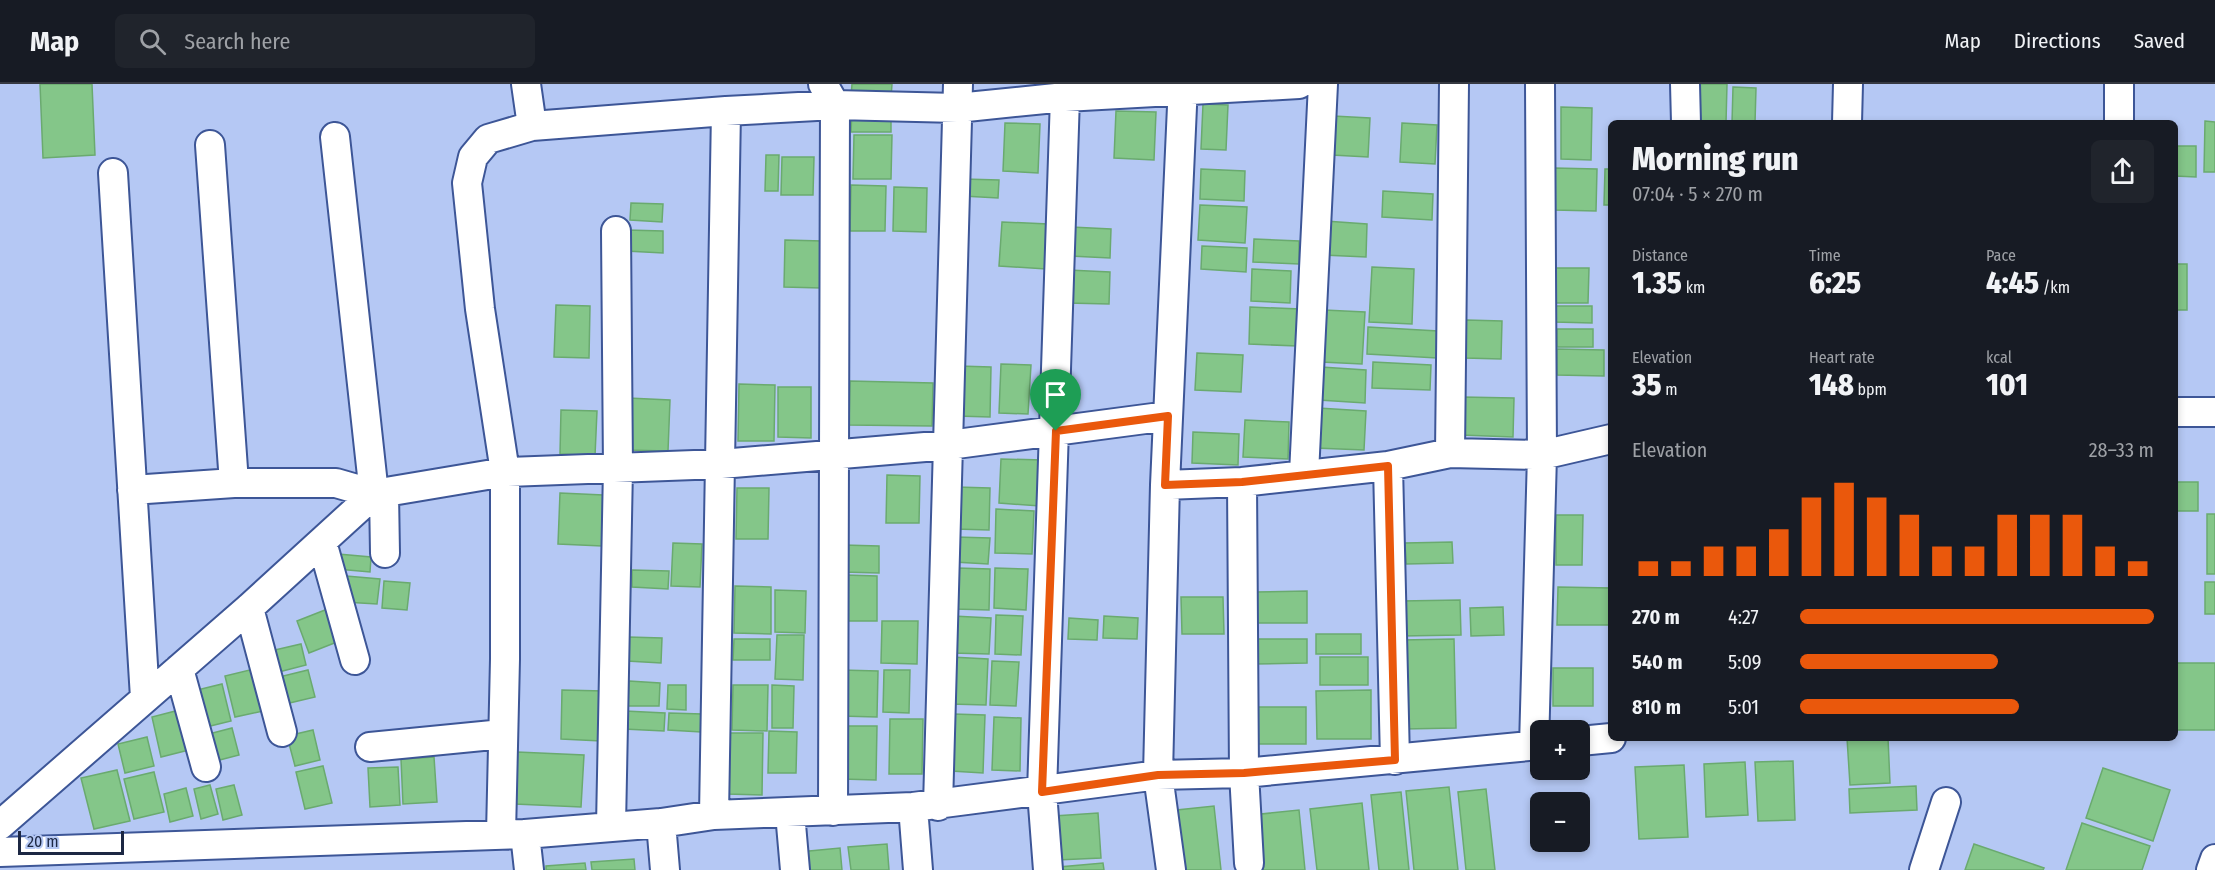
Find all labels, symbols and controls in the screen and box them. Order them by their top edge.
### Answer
search box [115,14,535,68]
text: Map [30,25,79,58]
icon: search [136,25,169,58]
text: Search here [184,28,290,55]
text: Map [1944,28,1981,54]
text: Directions [2014,28,2101,54]
text: Saved [2134,28,2185,54]
text: Morning run [1632,139,1799,179]
button: share [2091,140,2154,203]
text: 07:04 · 5 × 270 m [1632,182,1763,206]
text: Distance [1632,246,1688,265]
text: Time [1809,246,1841,265]
text: Pace [1986,246,2016,265]
text: 1.35 [1632,265,1682,301]
text: 6:25 [1809,265,1861,301]
text: 4:45 [1986,265,2039,301]
text: km [1682,278,1705,297]
text: /km [2039,278,2070,297]
text: Elevation [1632,348,1692,367]
text: Heart rate [1809,348,1875,367]
text: kcal [1986,348,2012,367]
text: 35 [1632,367,1661,403]
text: 148 [1809,367,1854,403]
text: 101 [1986,367,2028,403]
pin [1030,369,1081,431]
icon: arrive [1039,378,1072,411]
text: m [1661,380,1678,399]
text: bpm [1854,380,1887,399]
text: Elevation [1632,438,1707,462]
text: 28–33 m [2089,438,2154,462]
text: 270 m [1632,605,1680,629]
text: 4:27 [1728,605,1759,629]
text: 540 m [1632,650,1682,674]
text: 5:09 [1728,650,1761,674]
text: 810 m [1632,695,1681,719]
text: 5:01 [1728,695,1759,719]
map controls [1530,720,1590,852]
button: + [1530,720,1590,780]
button: − [1530,792,1590,852]
scale bar [18,828,124,856]
text: 20 m [27,832,58,851]

